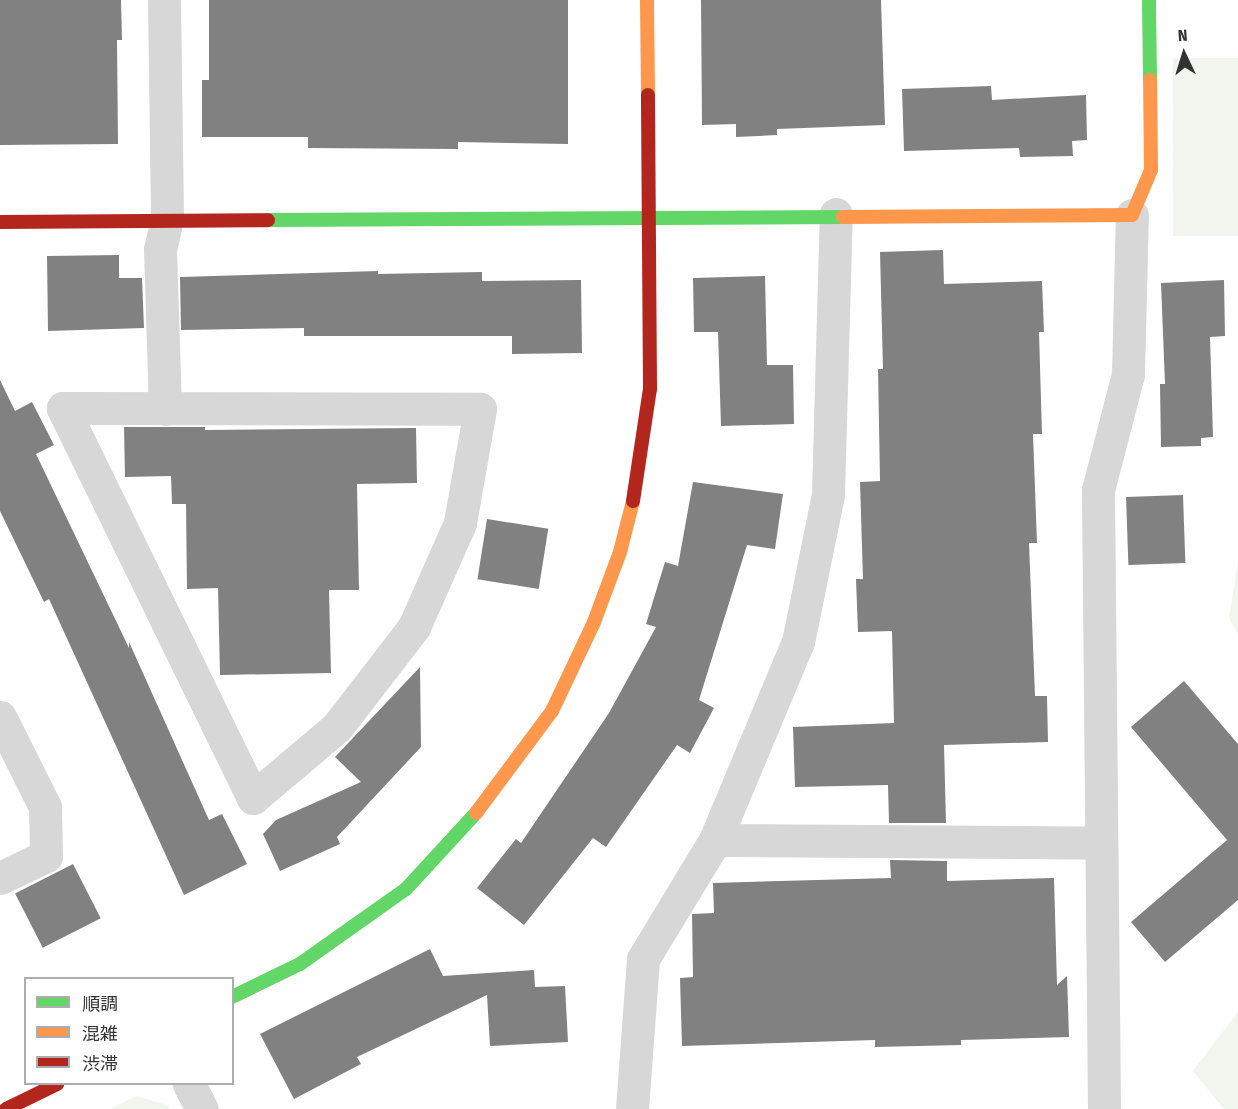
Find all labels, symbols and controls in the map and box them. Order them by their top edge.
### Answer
north arrow [1154,24,1214,84]
text: N [1177,26,1188,45]
legend [24,977,234,1085]
text: 順調 [82,993,118,1015]
text: 混雑 [82,1023,118,1045]
text: 渋滞 [82,1053,118,1075]

